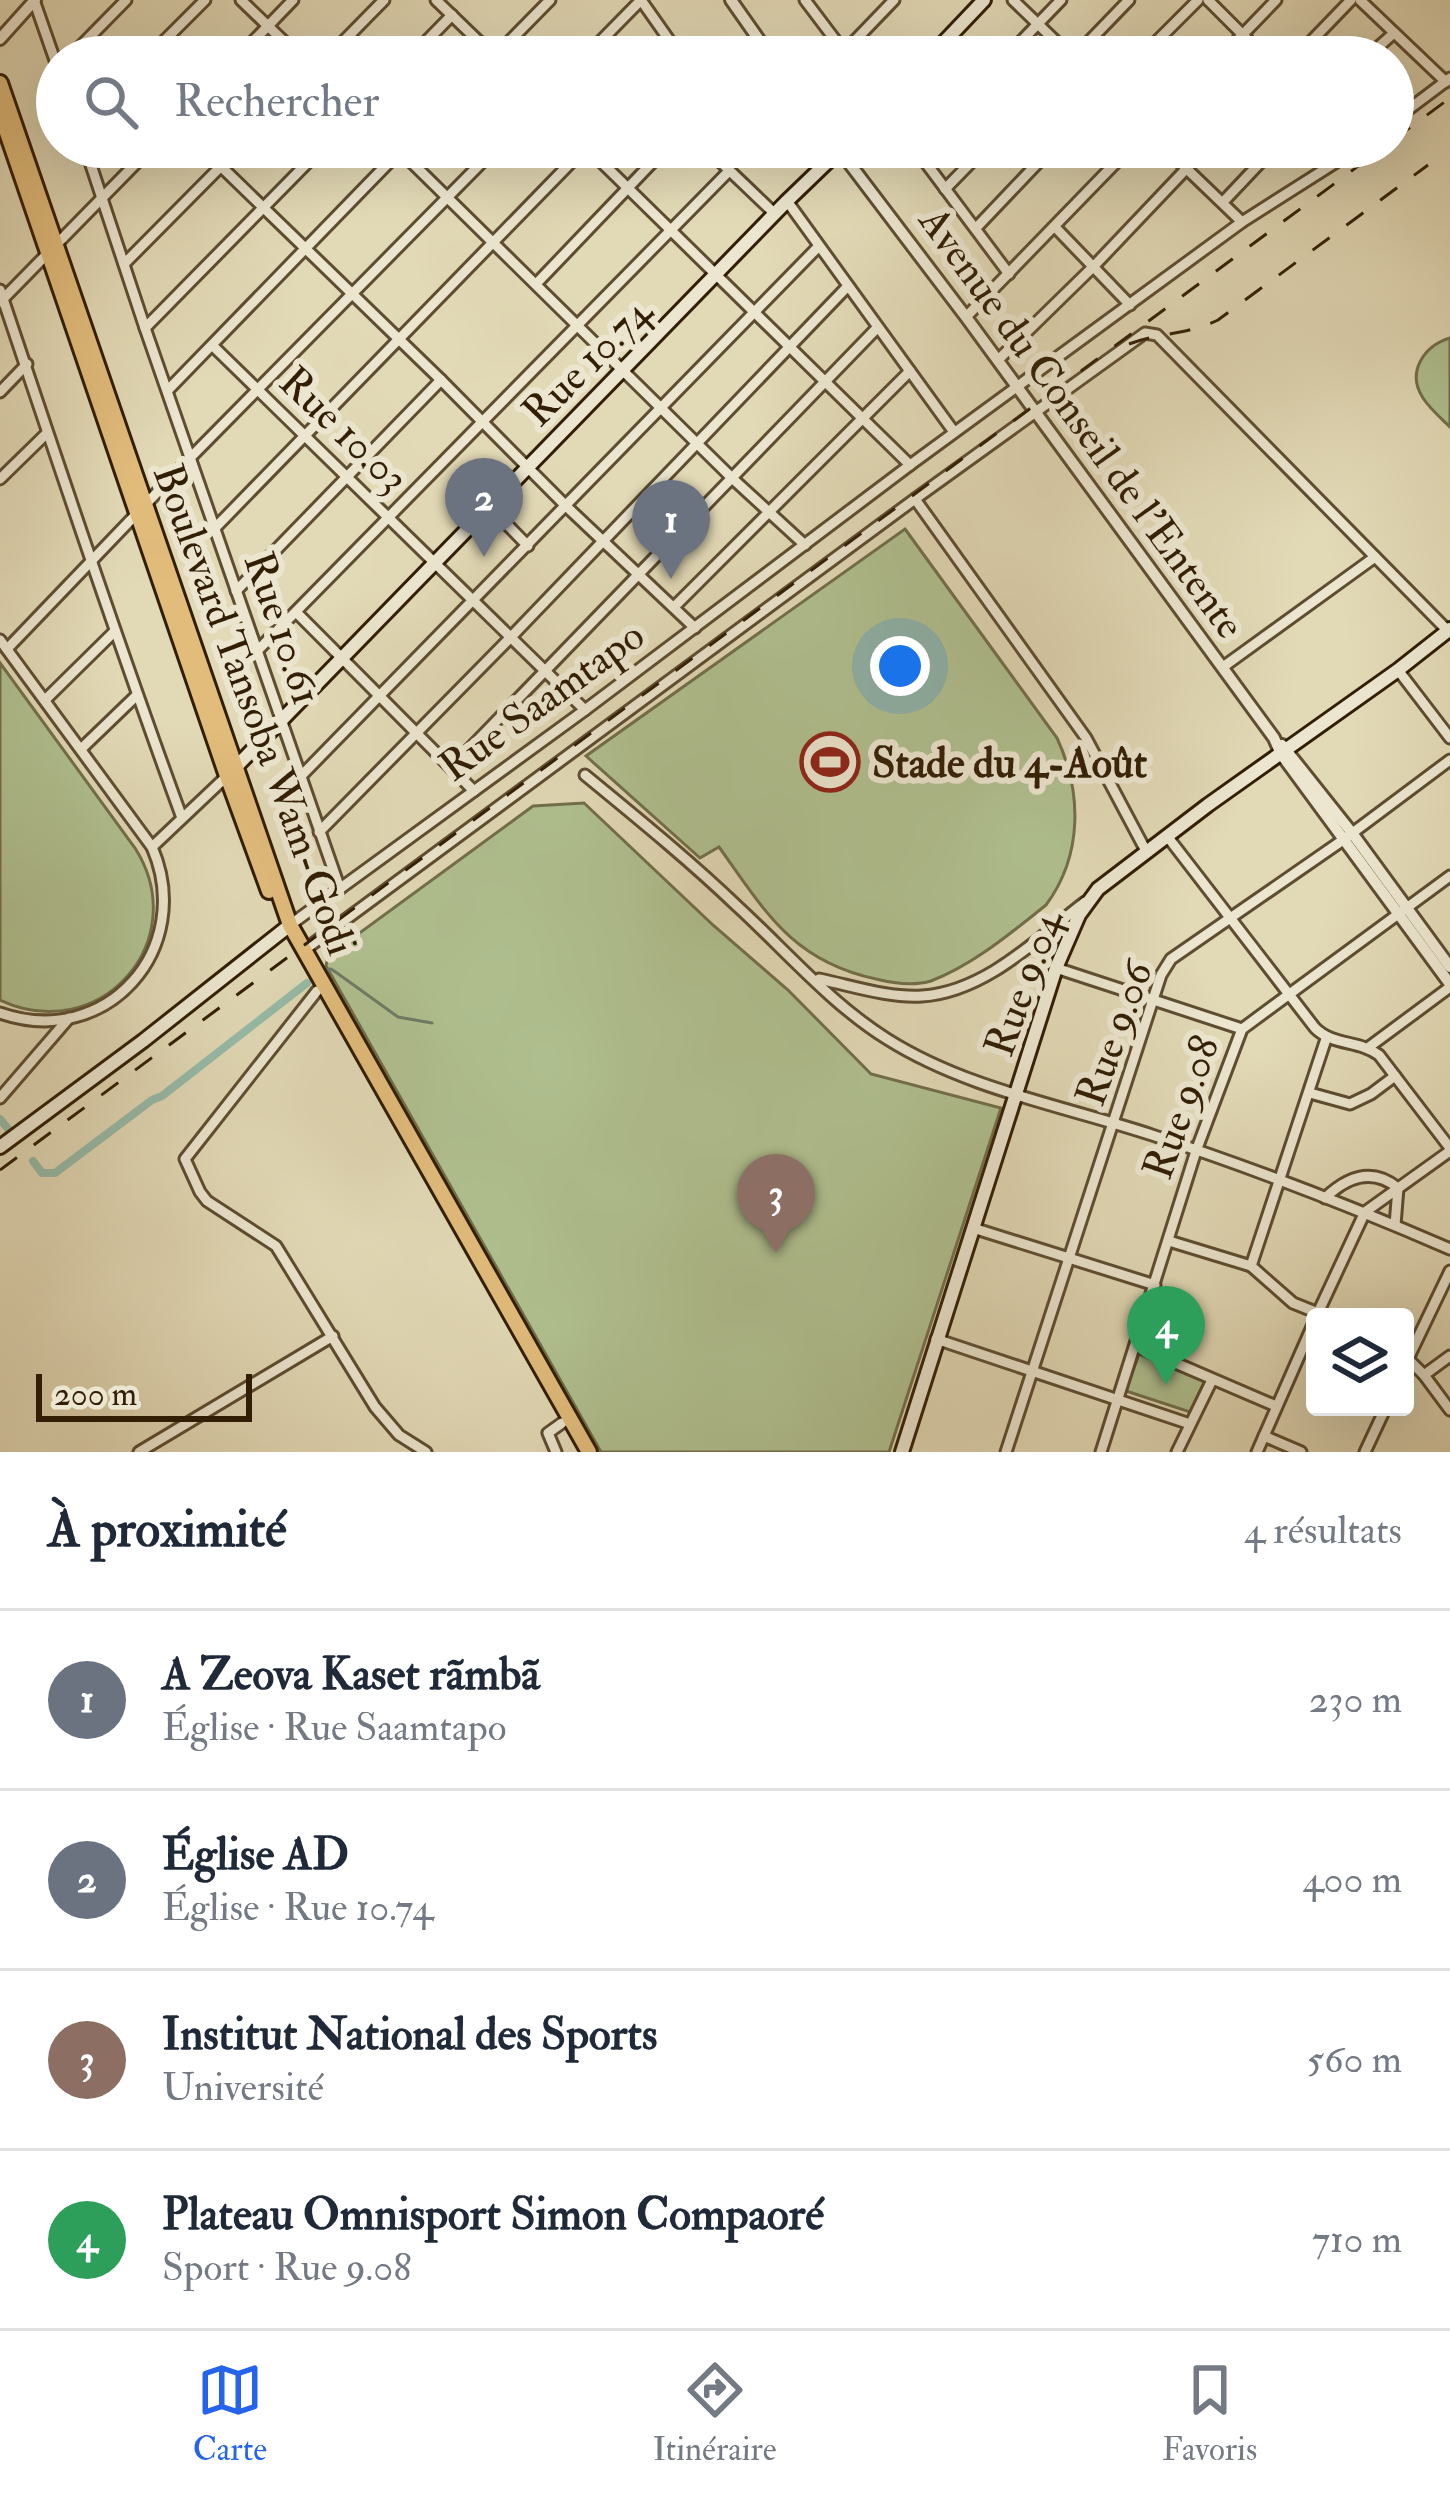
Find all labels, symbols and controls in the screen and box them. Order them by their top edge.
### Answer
search box [36,36,1414,168]
icon: search [78,69,144,135]
text: Rechercher [174,74,379,130]
street label: Avenue du Conseil de l'Entente [907,196,1256,649]
street label: Rue 10.74 [512,285,665,438]
street label: Rue 10.03 [268,356,419,505]
street label: Boulevard Tansoba Wam-Godi [141,457,367,962]
pin: 2 [445,458,523,557]
pin: 1 [632,480,710,579]
street label: Rue 10.61 [232,545,332,712]
street label: Rue Saamtapo [430,610,655,793]
your location [870,636,930,696]
sports icon: Stade du 4-Août [799,731,861,793]
place label: Stade du 4-Août [872,738,1147,790]
street label: Rue 9.04 [974,901,1075,1064]
street label: Rue 9.06 [1065,953,1166,1113]
street label: Rue 9.08 [1132,1029,1232,1186]
pin: 3 [737,1154,815,1253]
pin: 4 [1127,1286,1205,1385]
map controls [1306,1308,1414,1416]
button: layers [1306,1308,1414,1416]
scale bar [36,1368,252,1421]
text: 200 m [54,1374,137,1415]
text: À proximité [48,1498,287,1562]
text: 4 résultats [1244,1506,1402,1555]
text: A Zeova Kaset rãmbã [162,1647,540,1703]
text: 1 [80,1675,94,1724]
text: 230 m [1309,1675,1402,1724]
text: Église · Rue Saamtapo [162,1703,507,1752]
text: Église AD [162,1827,349,1883]
text: 2 [77,1855,97,1904]
text: 400 m [1303,1855,1402,1904]
text: Église · Rue 10.74 [162,1883,433,1932]
text: Institut National des Sports [162,2007,657,2063]
text: 3 [80,2035,94,2084]
text: 560 m [1307,2035,1402,2084]
text: Université [162,2063,324,2112]
text: Plateau Omnisport Simon Compaoré [162,2187,824,2243]
text: 4 [76,2215,98,2264]
text: 710 m [1312,2215,1402,2264]
text: Sport · Rue 9.08 [162,2243,411,2292]
tab: Carte [193,2357,267,2470]
tab: Itinéraire [653,2357,777,2470]
tab: Favoris [1162,2357,1257,2470]

